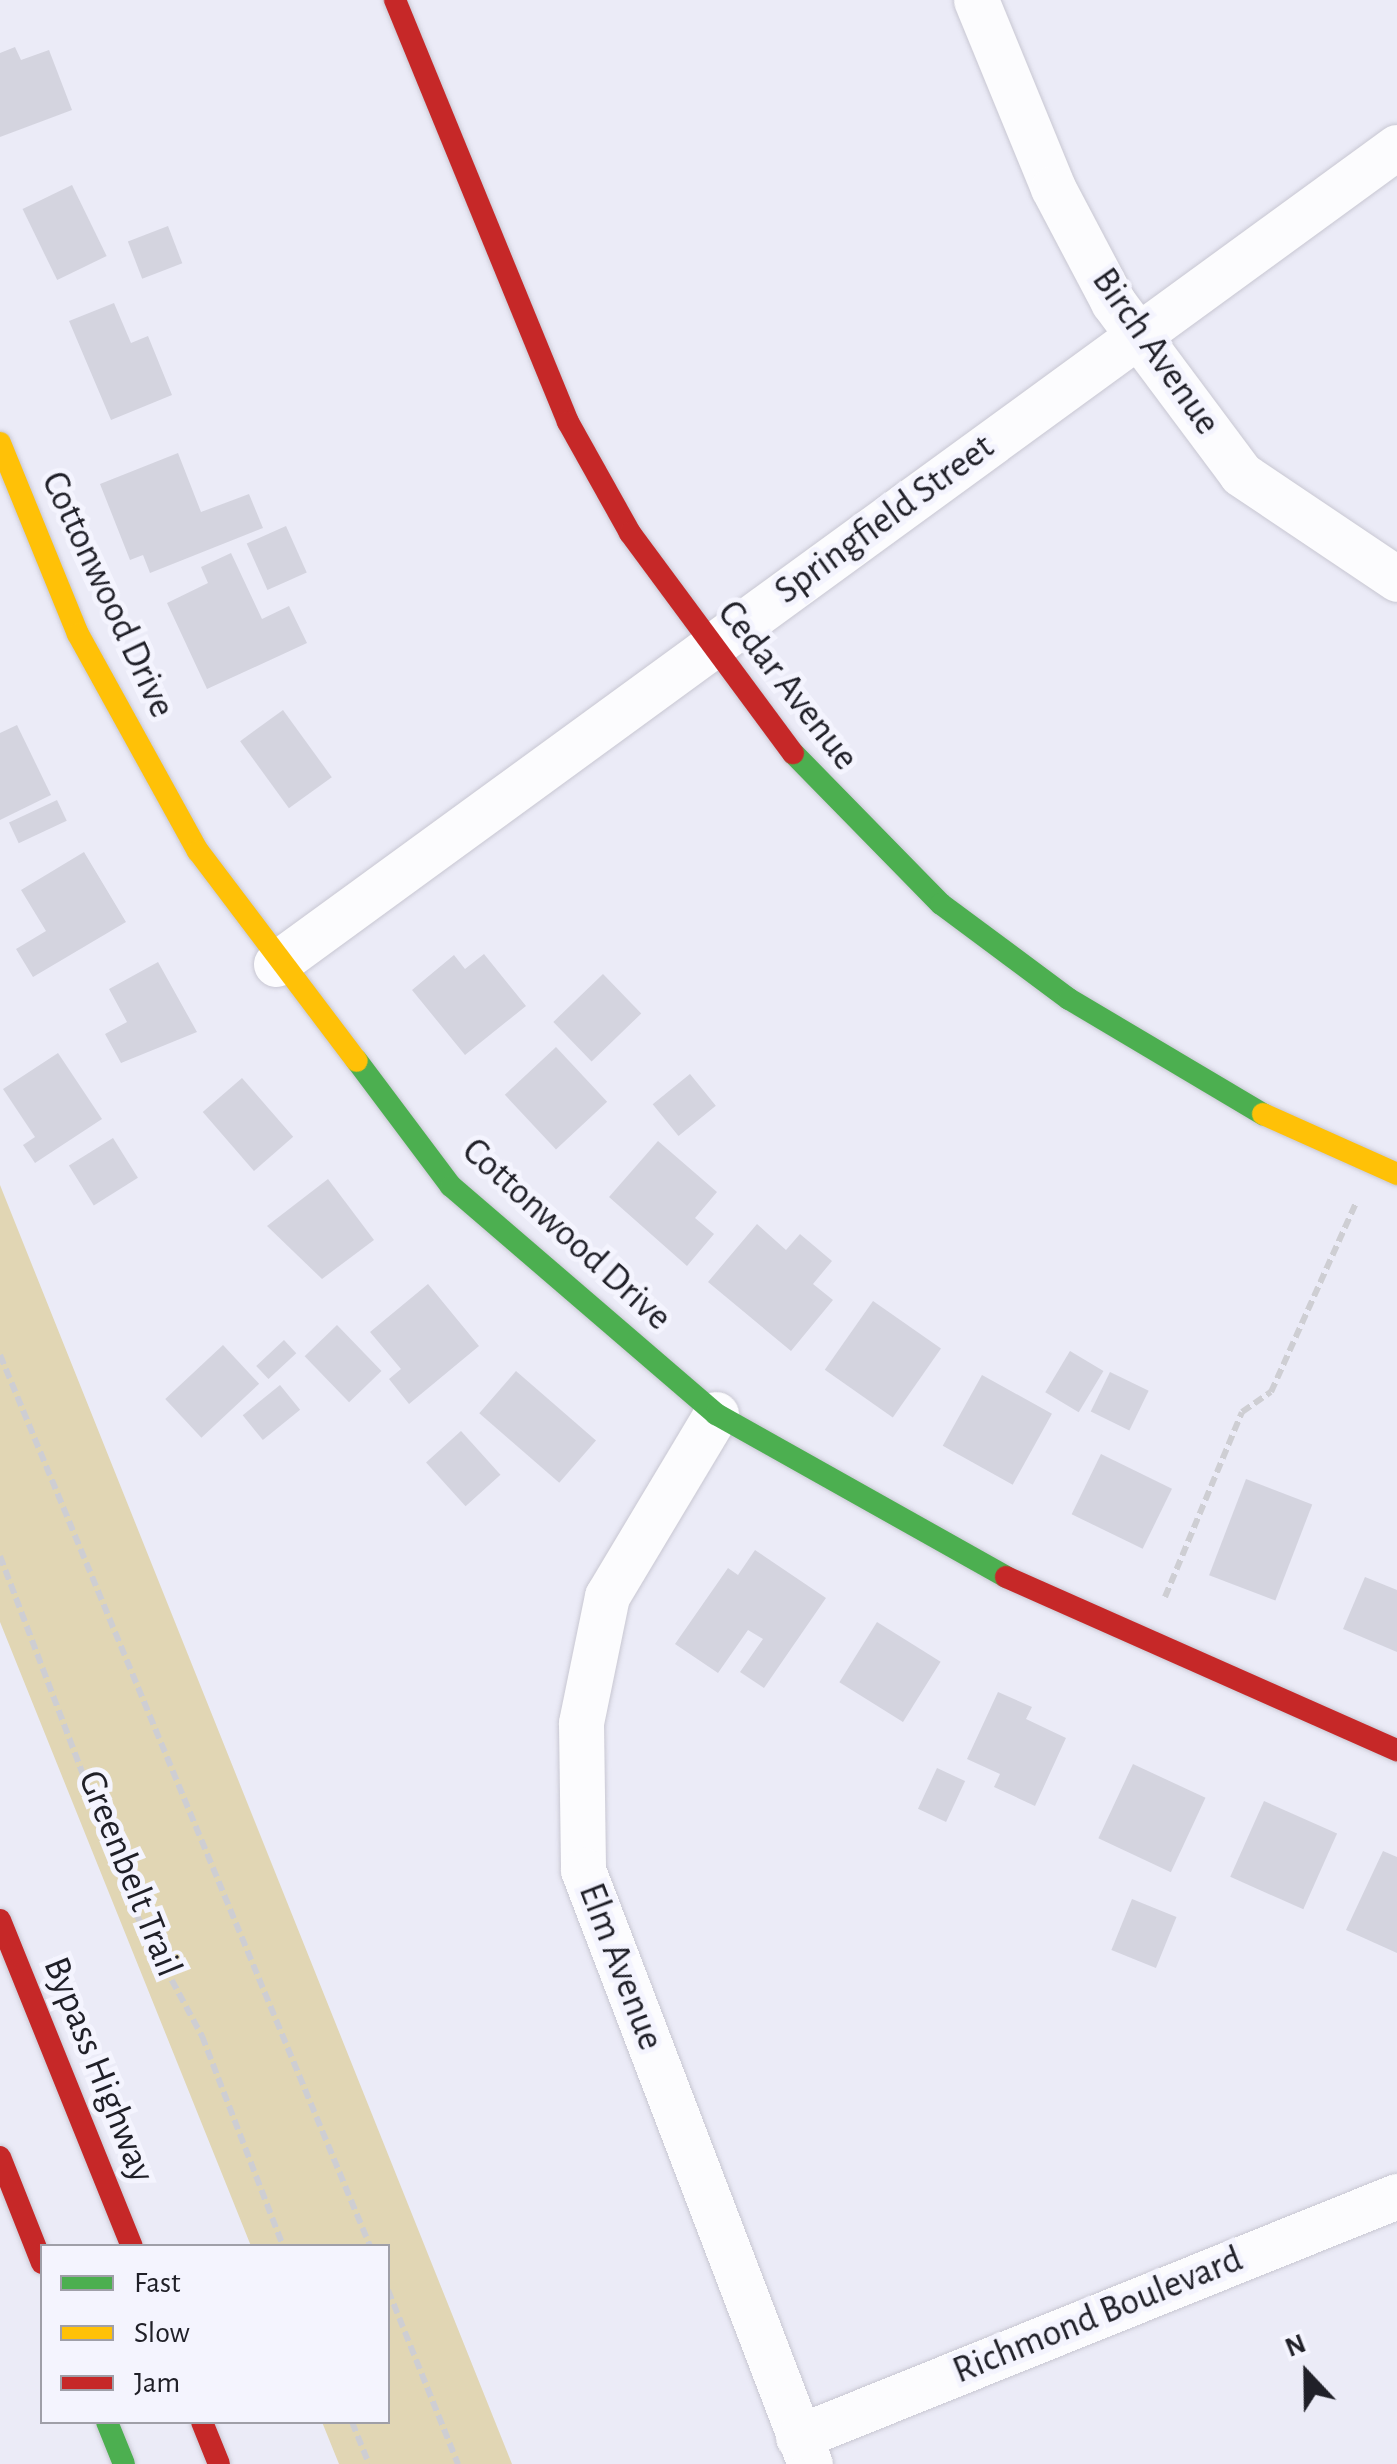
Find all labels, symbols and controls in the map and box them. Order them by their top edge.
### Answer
street label: Birch Avenue [1081,260,1229,444]
street label: Springfield Street [766,425,1004,615]
street label: Cottonwood Drive [30,465,184,725]
street label: Cedar Avenue [707,592,867,780]
street label: Cottonwood Drive [452,1129,680,1341]
street label: Greenbelt Trail [67,1764,191,1984]
street label: Elm Avenue [567,1877,673,2057]
street label: Bypass Highway [32,1951,164,2189]
street label: Richmond Boulevard [947,2237,1249,2395]
legend [40,2244,390,2424]
text: Fast [134,2268,181,2298]
text: Slow [134,2318,190,2348]
north arrow [1257,2324,1357,2424]
text: N [1281,2330,1310,2363]
text: Jam [134,2368,180,2398]

